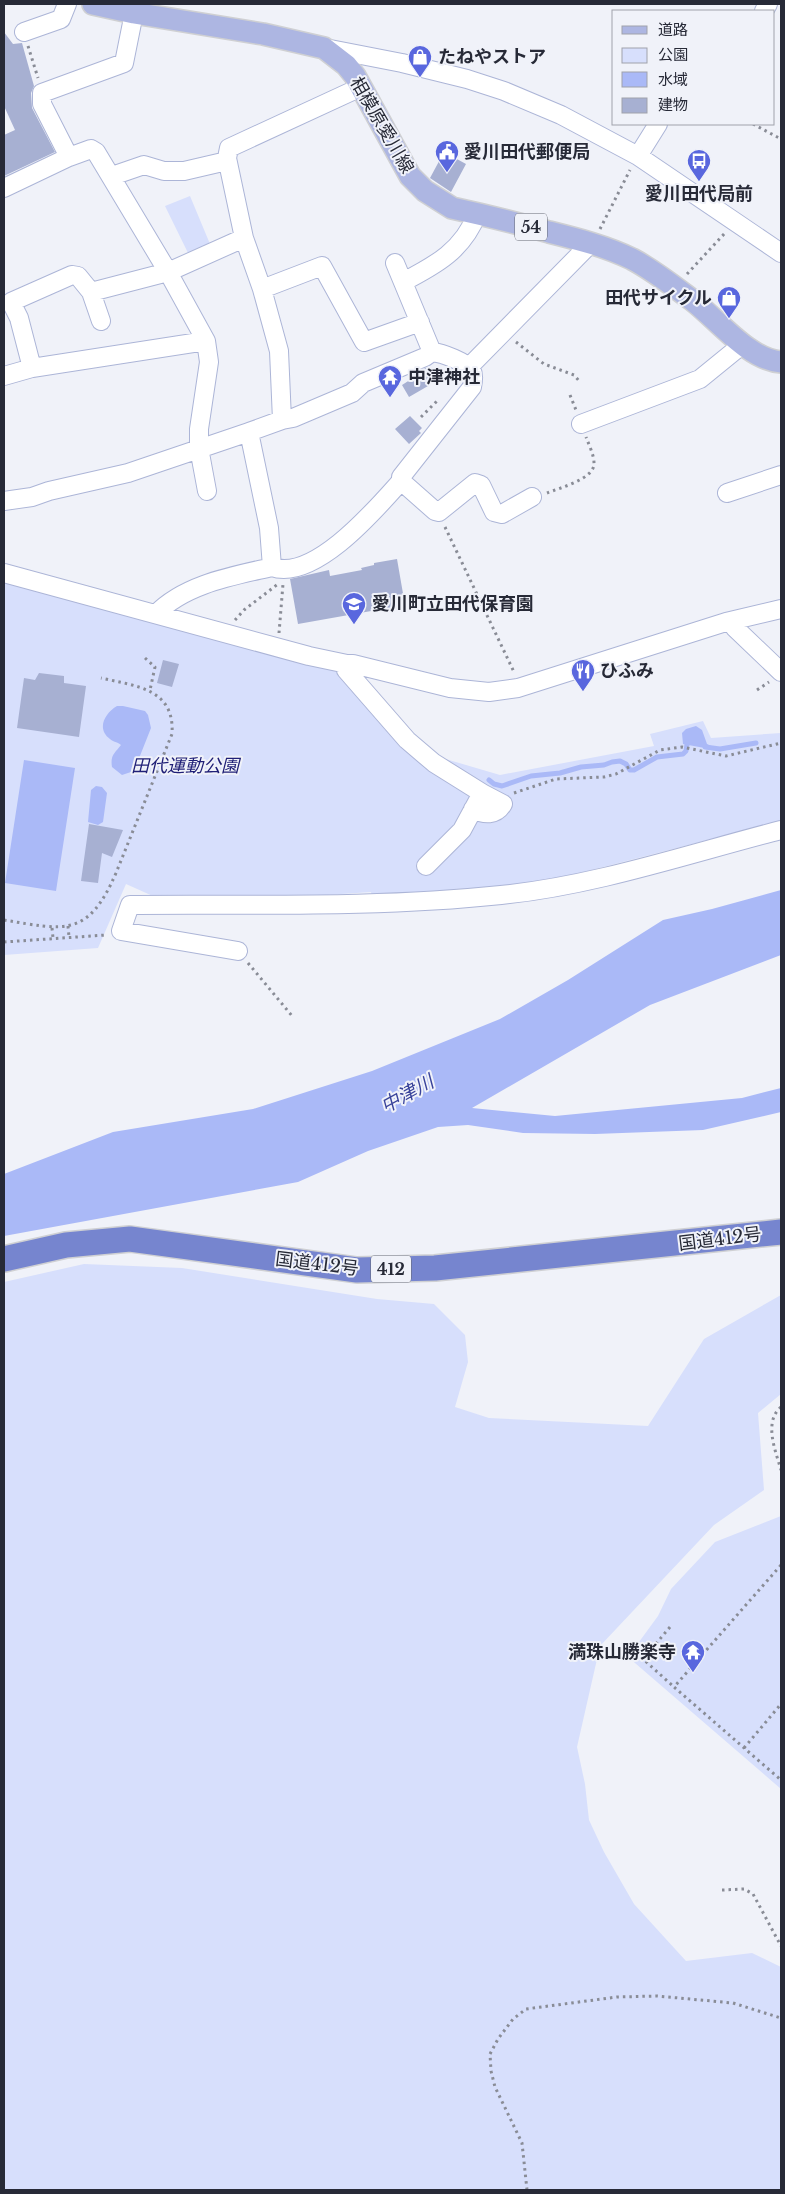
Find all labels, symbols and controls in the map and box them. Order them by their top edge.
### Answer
legend [612,10,775,125]
text: 道路 [658,20,688,39]
shop icon: たねやストア [407,44,433,78]
text: 公園 [658,45,688,64]
place label: たねやストア [438,46,546,68]
text: 水域 [658,70,688,89]
street label: 相模原愛川線 [345,73,419,177]
text: 建物 [658,95,688,114]
public building icon: 愛川田代郵便局 [434,139,460,173]
place label: 愛川田代郵便局 [464,141,590,163]
bus stop icon: 愛川田代局前 [686,148,712,182]
place label: 愛川田代局前 [645,183,753,205]
road number: 54 [515,213,547,240]
shop icon: 田代サイクル [716,285,742,319]
place label: 田代サイクル [605,287,712,309]
temple icon: 中津神社 [377,364,403,398]
place label: 中津神社 [408,366,480,388]
school or university icon: 愛川町立田代保育園 [341,591,367,625]
place label: 愛川町立田代保育園 [372,593,534,615]
restaurant icon: ひふみ [570,658,596,692]
place label: ひふみ [600,660,654,682]
park label: 田代運動公園 [131,755,242,777]
water label: 中津川 [376,1069,439,1118]
street label: 国道412号 [677,1223,763,1255]
street label: 国道412号 [274,1248,360,1280]
road number: 412 [371,1256,411,1282]
temple icon: 満珠山勝楽寺 [680,1639,706,1673]
place label: 満珠山勝楽寺 [568,1641,676,1663]

